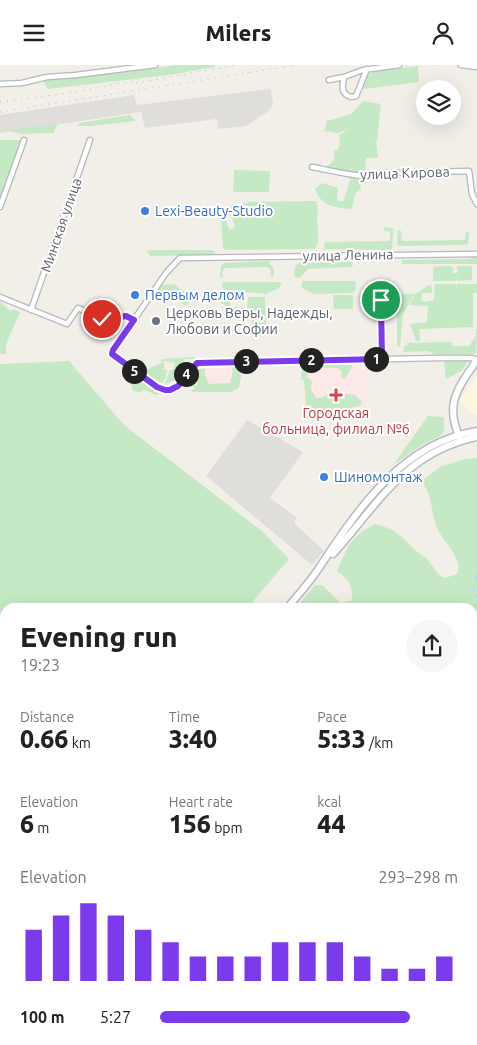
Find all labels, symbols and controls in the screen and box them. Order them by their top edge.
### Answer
icon: menu [20,19,48,47]
icon: person [429,19,457,47]
text: Milers [206,20,271,45]
map controls [416,80,461,125]
button: layers [416,80,461,125]
street label: улица Кирова [360,163,450,183]
street label: Минская улица [37,176,85,274]
place label: Lexi-Beauty-Studio [155,203,273,219]
marker: Lexi-Beauty-Studio [139,205,151,217]
street label: улица Ленина [302,246,394,264]
pin [360,279,402,321]
icon: arrive [367,286,395,314]
place label: Первым делом [145,287,245,303]
marker: Первым делом [129,289,141,301]
pin [81,298,123,340]
icon: check [88,305,116,333]
place label: Церковь Веры, Надежды, Любови и Софии [166,305,333,337]
marker: Церковь Веры, Надежды, Любови и Софии [150,315,162,327]
pin: 2 [298,347,324,373]
pin: 1 [364,347,388,371]
pin: 3 [234,349,258,373]
text: 1 [373,351,380,367]
text: 2 [308,352,315,368]
text: 3 [243,353,250,369]
pin: 5 [122,359,146,383]
pin: 4 [174,361,198,387]
text: 5 [131,363,138,379]
text: 4 [183,366,190,382]
marker: Городская больница, филиал №6 [329,388,343,402]
place label: Городская больница, филиал №6 [262,405,410,437]
place label: Шиномонтаж [334,469,423,485]
marker: Шиномонтаж [318,471,330,483]
button: share [406,620,458,672]
text: Evening run [20,621,178,652]
text: 19:23 [20,656,60,674]
text: Distance [20,709,74,725]
text: Time [169,709,200,725]
text: Pace [317,709,347,725]
text: 0.66 [20,725,68,753]
text: 3:40 [169,725,217,753]
text: 5:33 [317,725,366,753]
text: km [68,735,91,751]
text: /km [366,735,393,751]
text: Elevation [20,794,78,810]
text: Heart rate [169,794,233,810]
text: kcal [317,794,342,810]
text: 6 [20,810,34,838]
text: 156 [169,810,211,838]
text: 44 [317,810,346,838]
text: m [34,820,49,836]
text: bpm [211,820,243,836]
text: Elevation [20,868,87,886]
text: 293–298 m [378,868,458,886]
text: 100 m [20,1008,65,1026]
text: 5:27 [100,1008,131,1026]

